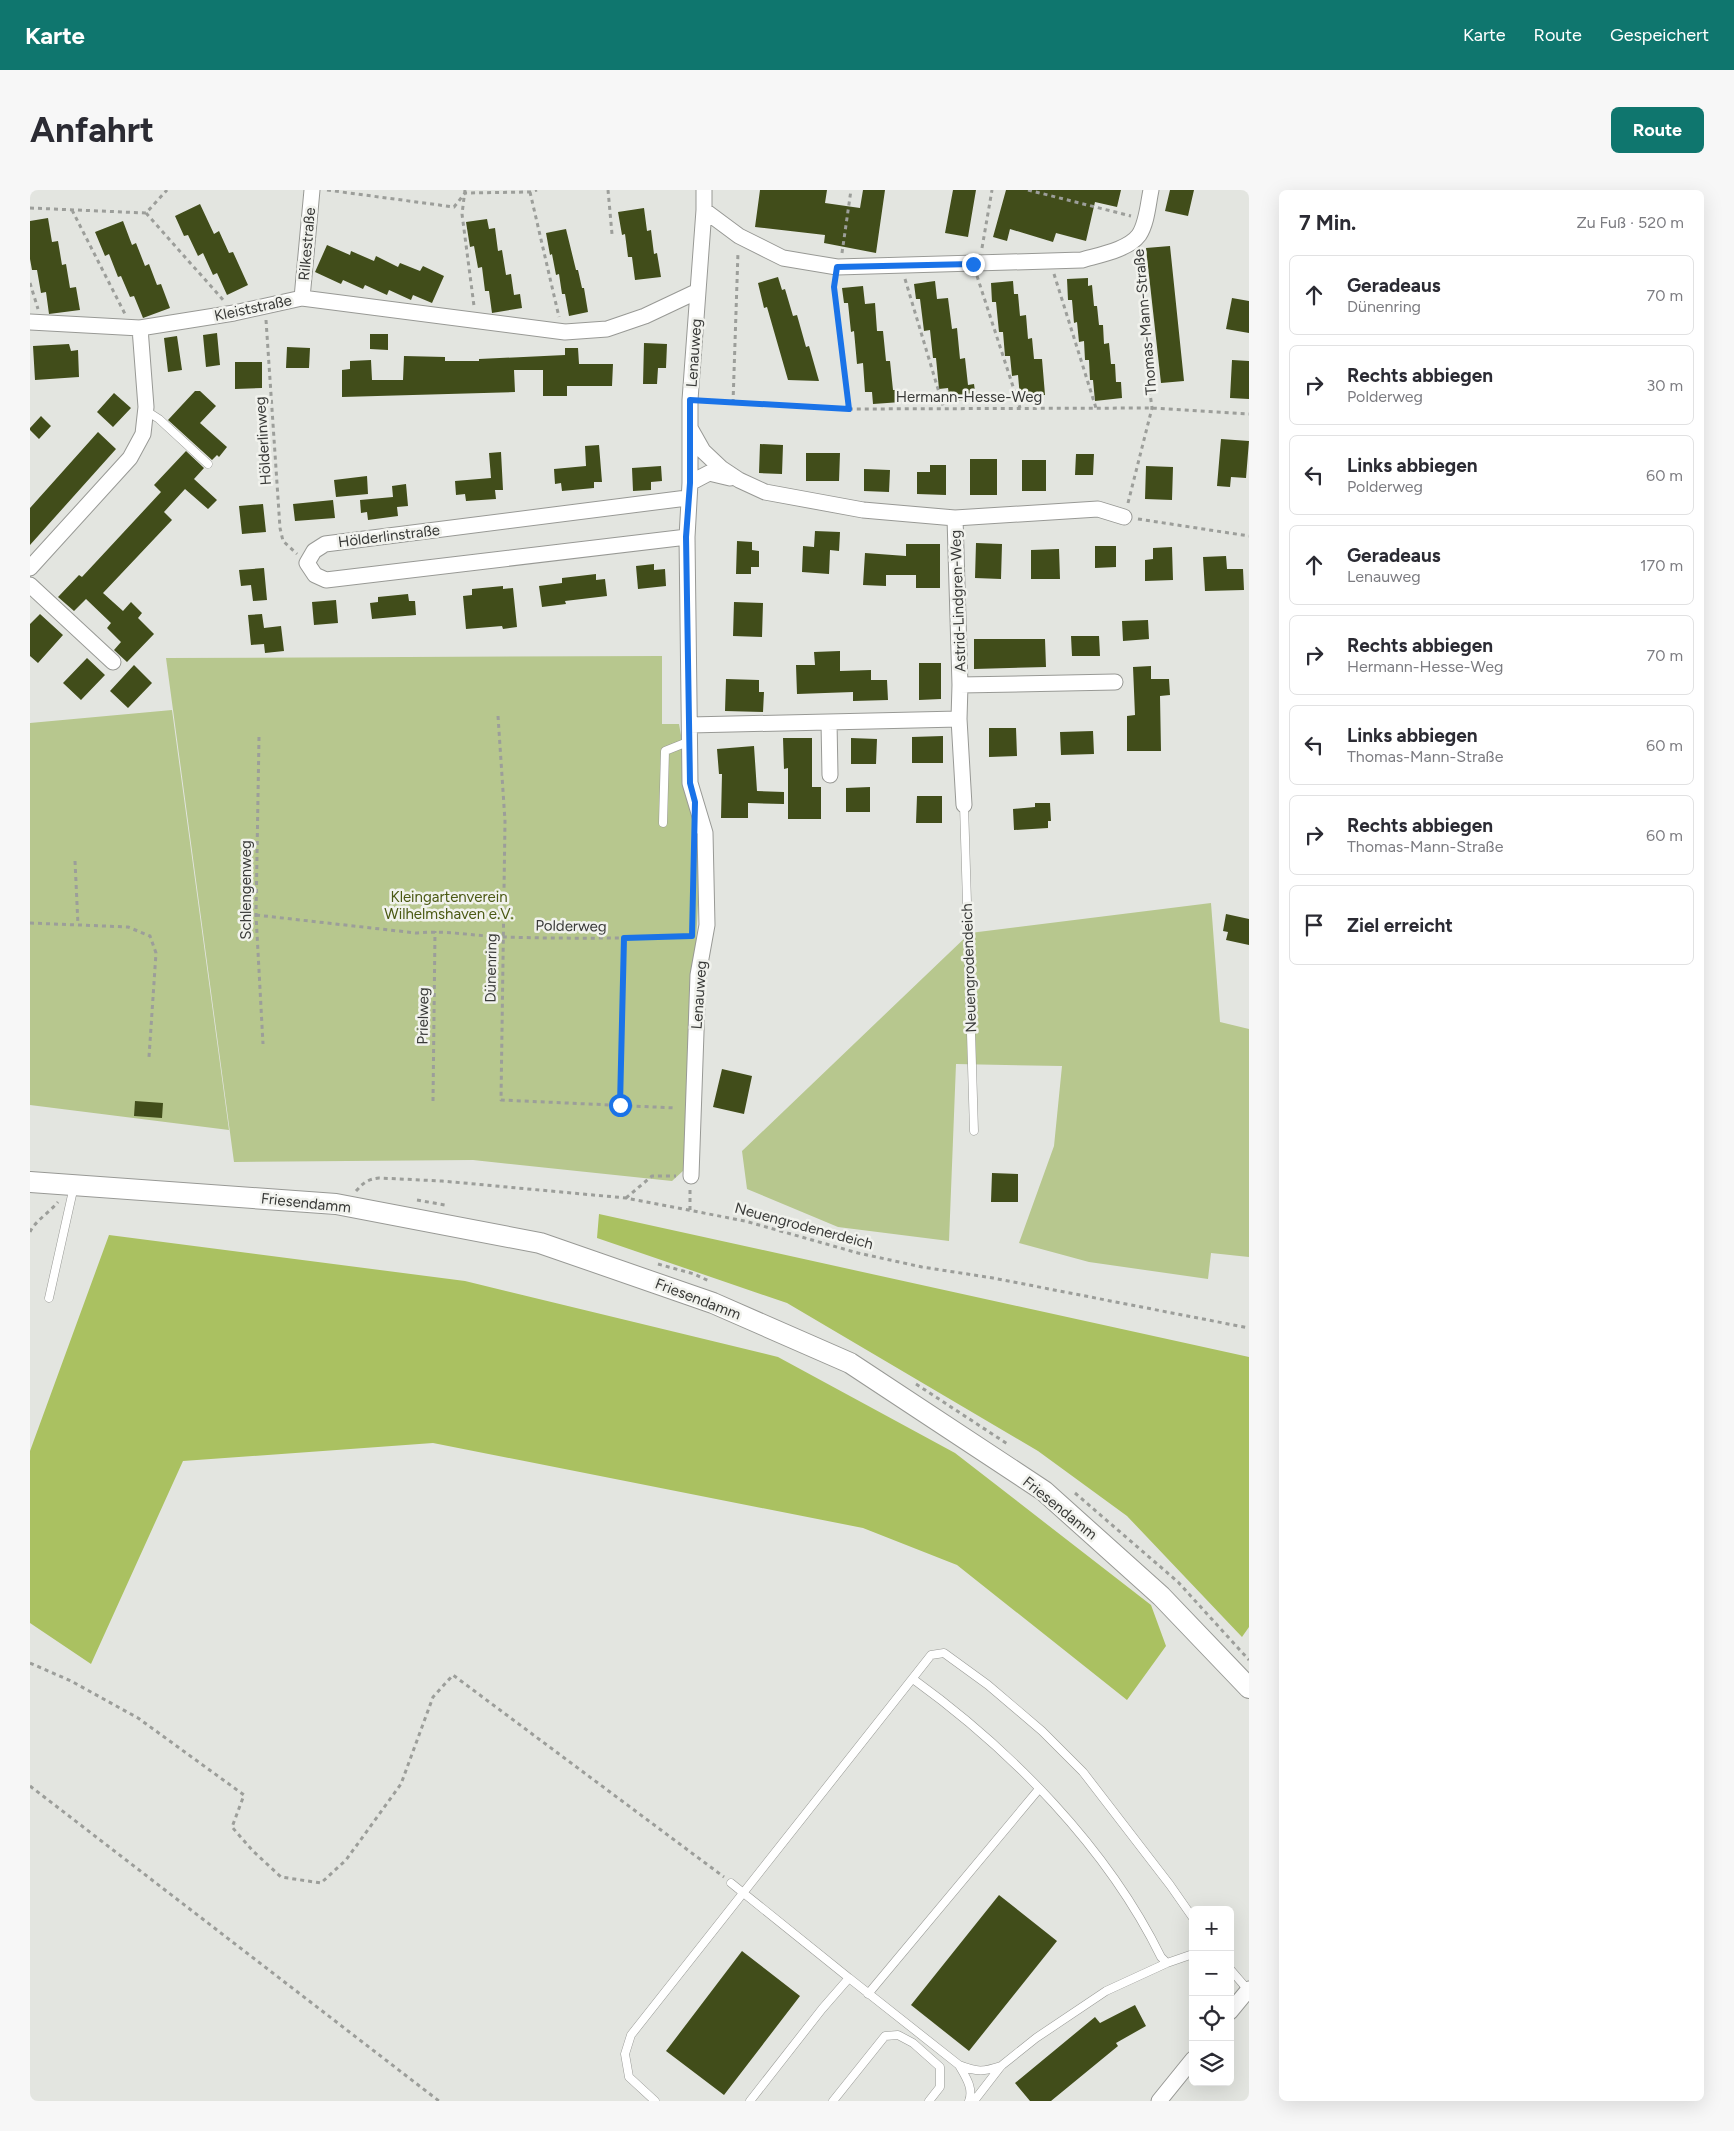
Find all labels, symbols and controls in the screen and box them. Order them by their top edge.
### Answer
text: Karte [25,21,85,50]
text: Karte [1463,24,1506,46]
text: Route [1534,24,1582,46]
text: Gespeichert [1610,24,1709,46]
button: Route [1611,107,1704,153]
text: Anfahrt [30,109,154,151]
street label: Rilkestraße [295,207,319,281]
text: 7 Min. [1299,210,1356,235]
text: Zu Fuß · 520 m [1576,213,1684,232]
street label: Thomas-Mann-Straße [1130,248,1160,396]
route end [962,253,985,276]
text: Geradeaus [1347,274,1441,297]
icon: ahead [1300,281,1328,309]
text: 70 m [1647,286,1683,305]
street label: Kleiststraße [213,291,293,325]
text: Dünenring [1347,297,1421,316]
street label: Lenauweg [683,318,705,388]
text: Rechts abbiegen [1347,364,1493,387]
icon: right [1300,371,1328,399]
text: 30 m [1646,376,1683,395]
text: Polderweg [1347,387,1423,406]
street label: Hermann-Hesse-Weg [896,388,1042,406]
street label: Hölderlinweg [251,396,275,486]
text: Links abbiegen [1347,454,1478,477]
icon: left [1300,461,1328,489]
text: 60 m [1646,466,1683,485]
text: Polderweg [1347,477,1423,496]
street label: Hölderlinstraße [337,521,441,551]
street label: Astrid-Lindgren-Weg [947,530,969,672]
text: Geradeaus [1347,544,1441,567]
icon: ahead [1300,551,1328,579]
text: 170 m [1640,556,1683,575]
text: Lenauweg [1347,567,1421,586]
text: Rechts abbiegen [1347,634,1493,657]
icon: right [1300,641,1328,669]
text: 70 m [1647,646,1683,665]
text: Hermann-Hesse-Weg [1347,657,1503,676]
text: Links abbiegen [1347,724,1478,747]
icon: left [1300,731,1328,759]
text: 60 m [1646,736,1683,755]
text: Thomas-Mann-Straße [1347,747,1503,766]
text: Rechts abbiegen [1347,814,1493,837]
icon: right [1300,821,1328,849]
text: 60 m [1646,826,1683,845]
text: Thomas-Mann-Straße [1347,837,1503,856]
street label: Schlengenweg [237,840,255,940]
park label: Kleingartenverein Wilhelmshaven e.V. [384,888,514,923]
street label: Neuengrodendeich [958,903,980,1033]
icon: arrive [1300,911,1328,939]
text: Ziel erreicht [1347,914,1453,937]
street label: Polderweg [535,916,607,936]
street label: Dünenring [481,933,501,1003]
street label: Lenauweg [688,960,710,1030]
street label: Prielweg [414,987,432,1045]
route start [609,1094,632,1117]
street label: Friesendamm [260,1189,352,1217]
street label: Neuengrodenerdeich [733,1199,875,1253]
street label: Friesendamm [653,1274,743,1324]
street label: Friesendamm [1019,1473,1101,1543]
map controls [1189,1906,1234,2086]
button: + [1189,1906,1234,1951]
button: − [1189,1951,1234,1996]
button: locate [1189,1996,1234,2041]
button: layers [1189,2041,1234,2086]

